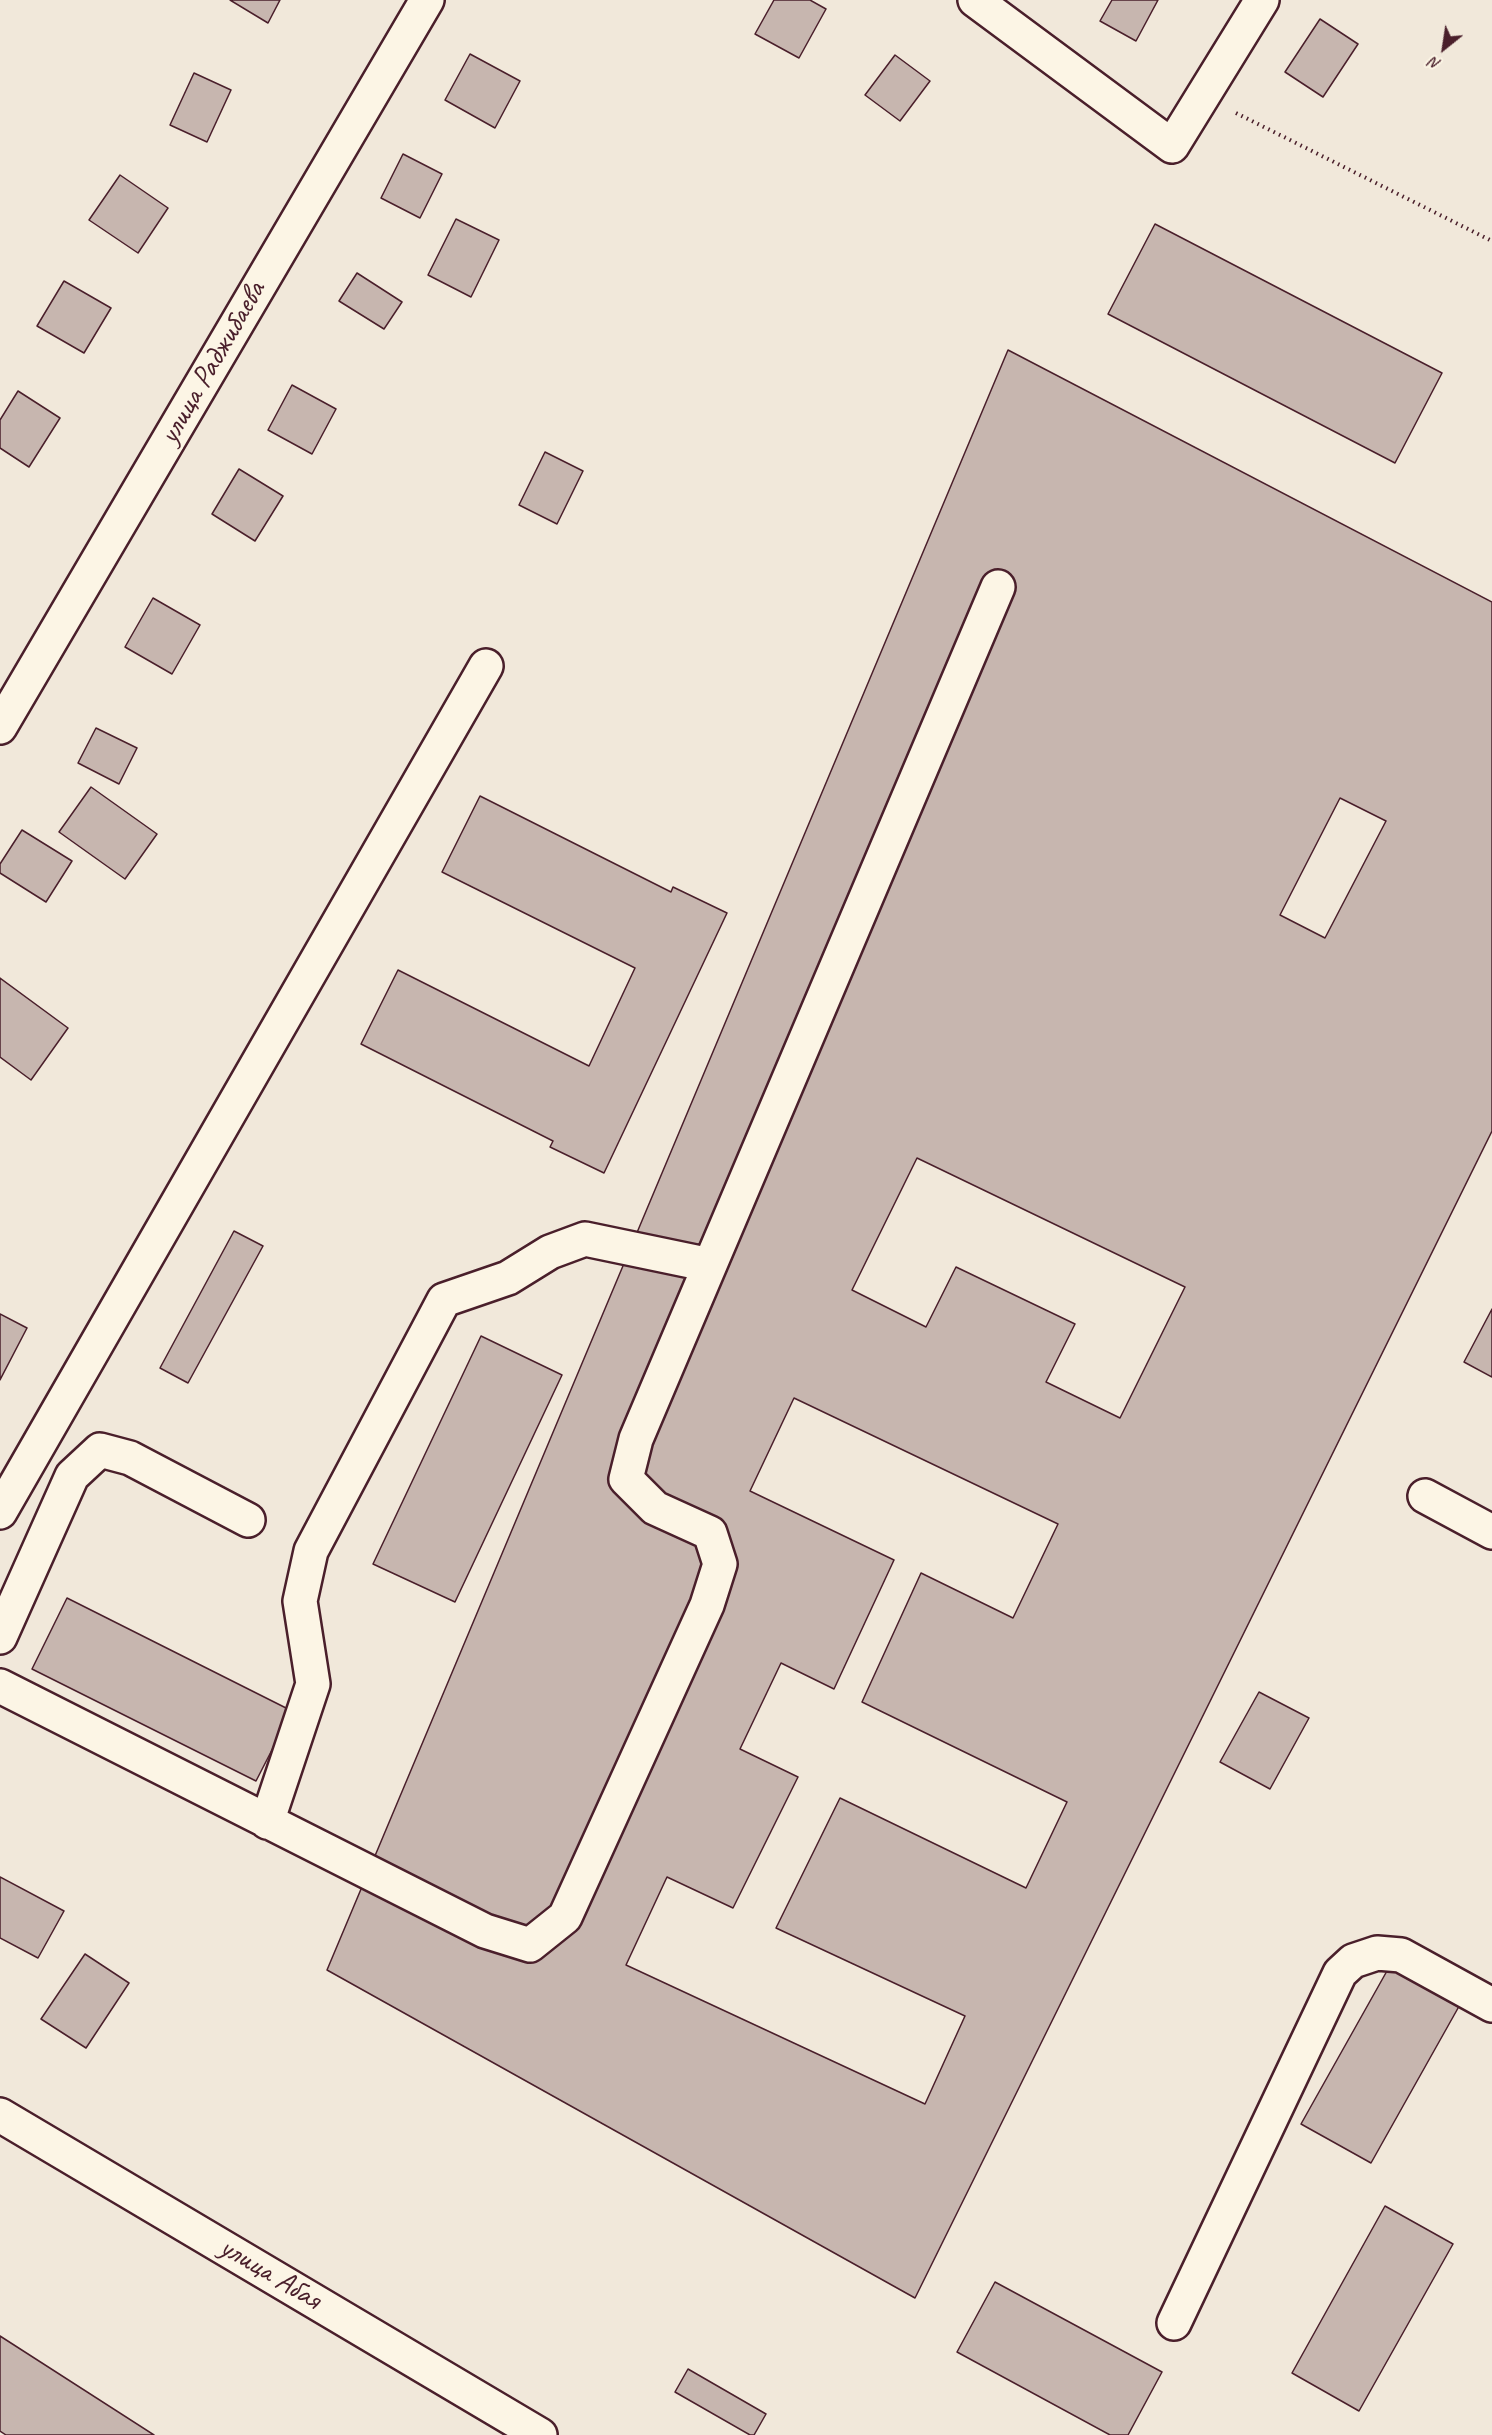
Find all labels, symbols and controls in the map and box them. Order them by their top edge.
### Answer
north arrow [1414,18,1474,78]
text: N [1426,52,1444,75]
street label: улица Раджибаева [152,275,274,451]
street label: улица Абая [213,2230,327,2318]

